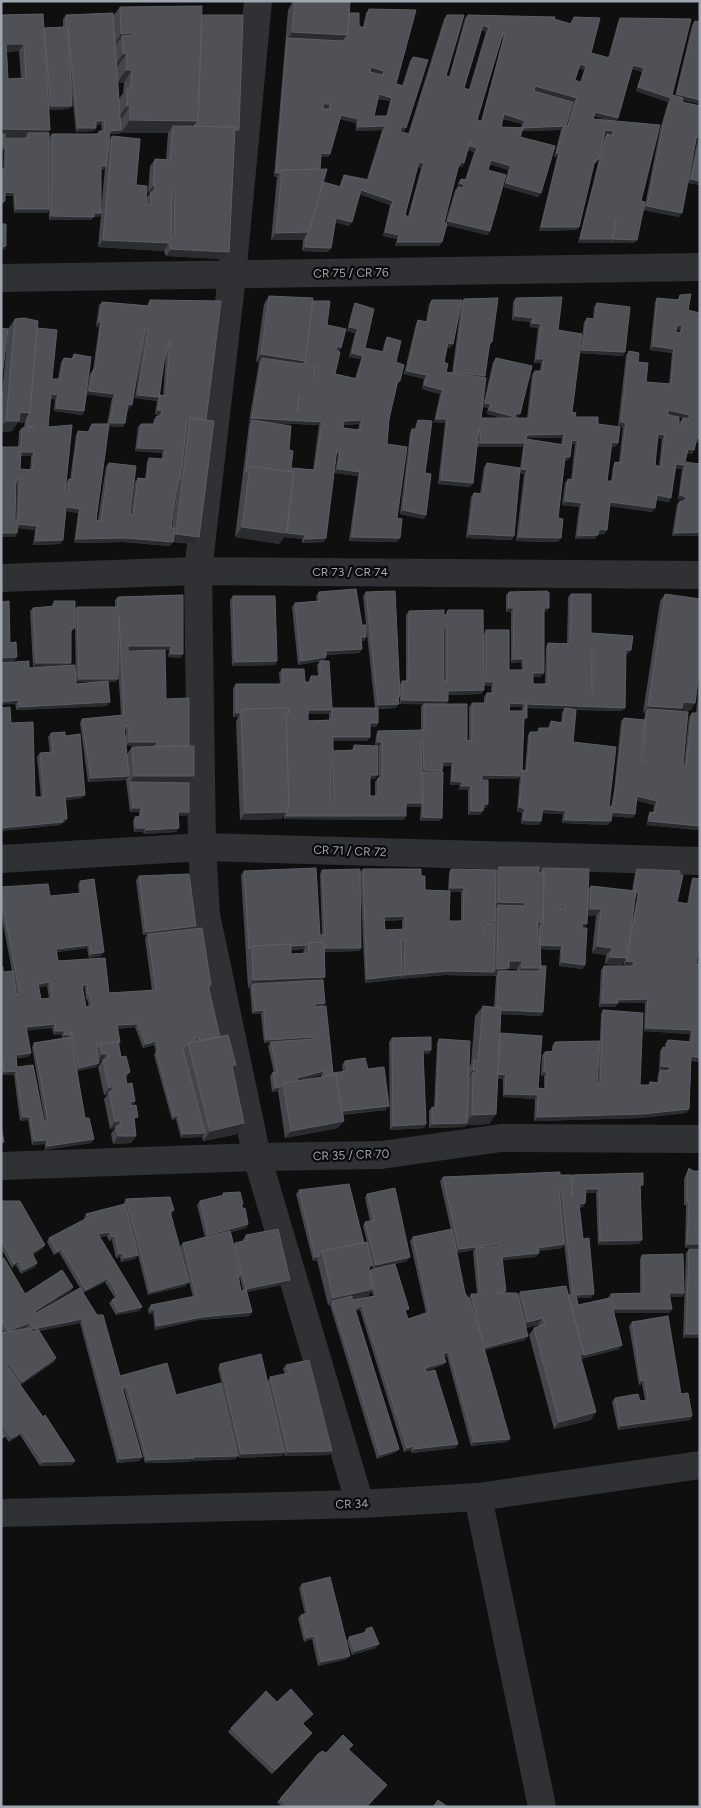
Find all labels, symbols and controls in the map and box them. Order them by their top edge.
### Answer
street label: CR 75 / CR 76 [313,265,389,281]
street label: CR 73 / CR 74 [312,565,388,579]
street label: CR 71 / CR 72 [313,843,387,859]
street label: CR 35 / CR 70 [313,1147,390,1163]
street label: CR 34 [335,1496,369,1512]

